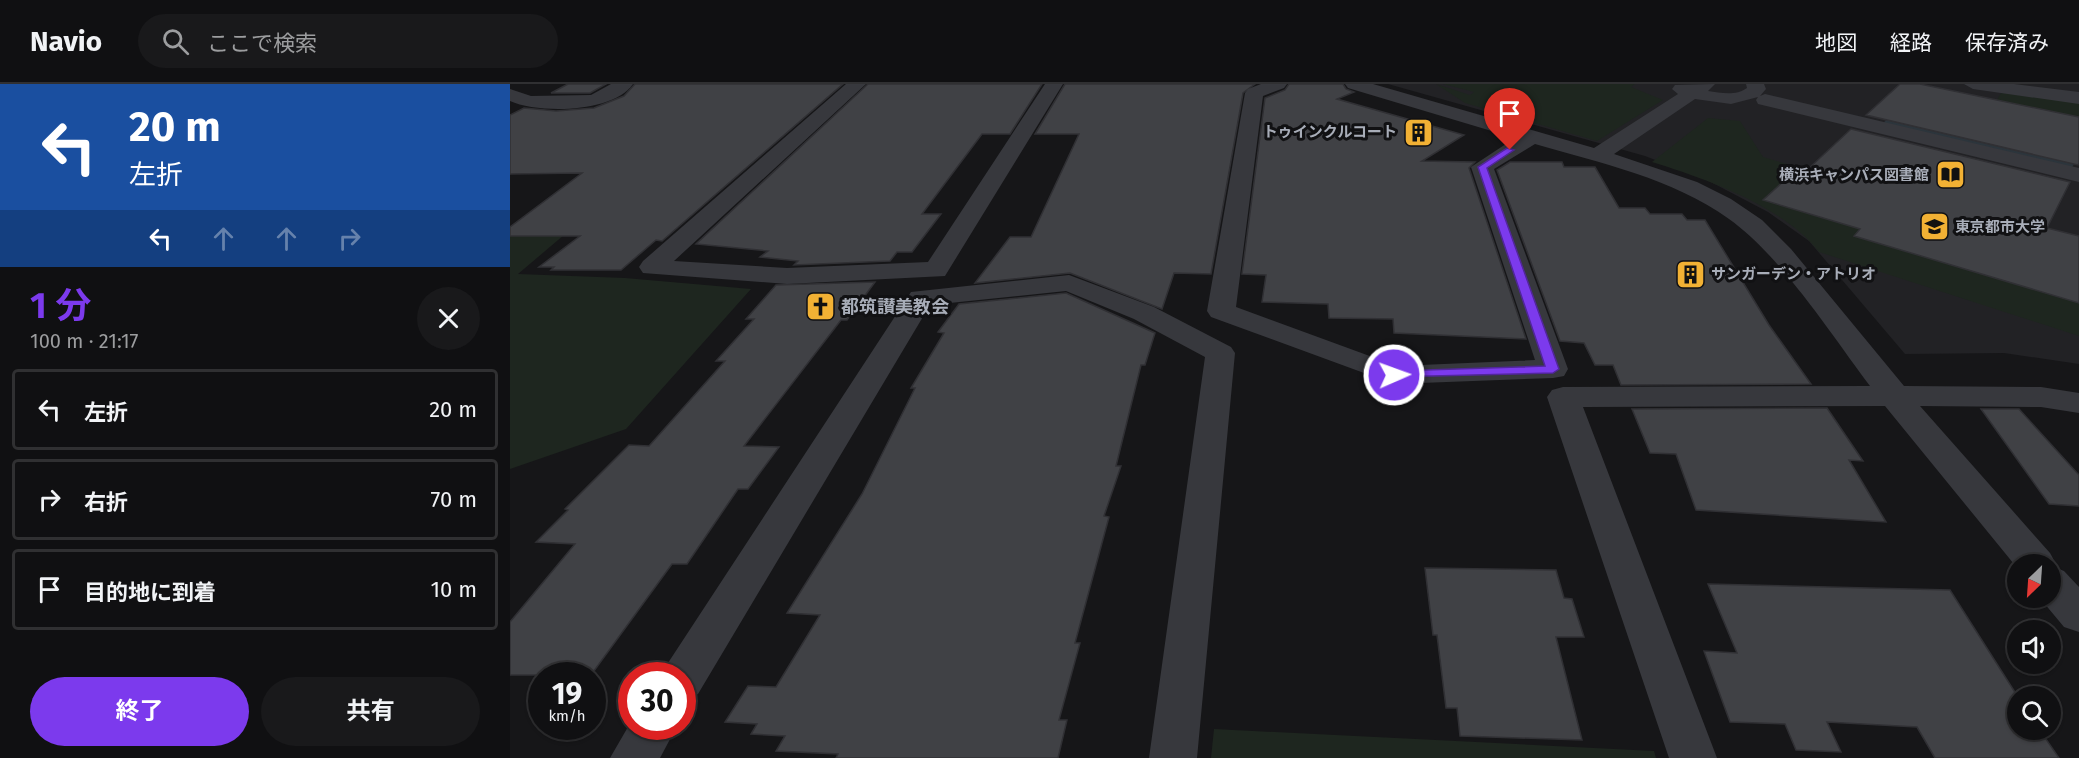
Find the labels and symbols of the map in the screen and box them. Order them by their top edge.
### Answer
pin [1484,88,1535,150]
building icon: トゥインクルコート [1402,116,1434,148]
place label: トゥインクルコート [1263,123,1397,141]
library icon: 横浜キャンパス図書館 [1934,159,1966,191]
place label: 横浜キャンパス図書館 [1779,166,1929,184]
school or university icon: 東京都市大学 [1918,211,1950,243]
place label: 東京都市大学 [1955,218,2045,236]
building icon: サンガーデン・アトリオ [1674,258,1706,290]
place label: サンガーデン・アトリオ [1711,265,1876,283]
church icon: 都筑讃美教会 [804,291,836,323]
place label: 都筑讃美教会 [841,296,949,318]
position arrow [1362,343,1426,407]
north arrow [2007,554,2061,608]
speed limit sign: 30 [618,662,696,740]

